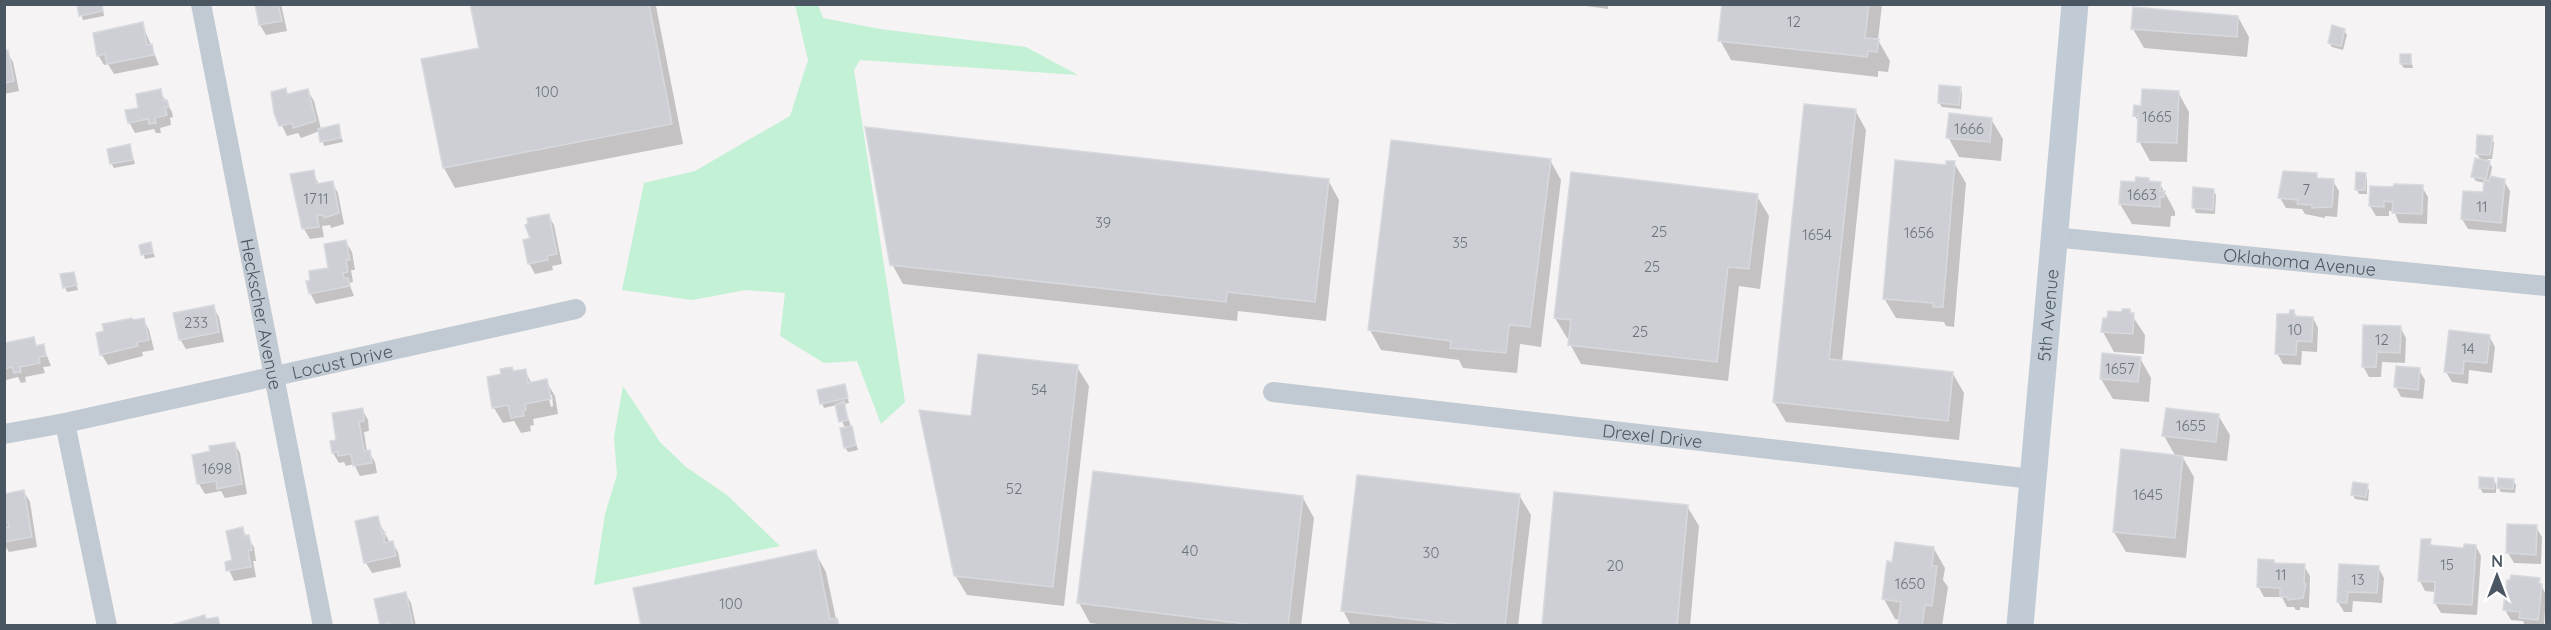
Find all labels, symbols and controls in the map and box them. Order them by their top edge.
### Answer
house number: 12 [1787,12,1801,31]
house number: 100 [535,82,559,101]
house number: 1665 [2142,107,2172,126]
house number: 1666 [1954,119,1984,138]
house number: 7 [2302,180,2310,199]
house number: 1663 [2127,185,2157,204]
house number: 1711 [303,189,329,208]
house number: 11 [2476,197,2488,216]
house number: 39 [1095,213,1111,232]
house number: 25 [1651,222,1667,241]
house number: 1656 [1904,223,1934,242]
house number: 1654 [1802,225,1832,244]
house number: 35 [1452,233,1468,252]
street label: Heckscher Avenue [236,236,288,392]
street label: Oklahoma Avenue [2222,242,2377,281]
house number: 25 [1644,257,1660,276]
street label: 5th Avenue [2032,268,2063,362]
house number: 233 [184,313,208,332]
house number: 10 [2288,320,2302,339]
house number: 25 [1632,322,1648,341]
house number: 12 [2375,330,2389,349]
street label: Locust Drive [289,339,395,384]
house number: 14 [2461,339,2475,358]
house number: 1657 [2105,359,2135,378]
house number: 54 [1031,380,1047,399]
house number: 1655 [2176,416,2206,435]
street label: Drexel Drive [1601,418,1704,453]
house number: 1698 [202,459,232,478]
house number: 52 [1006,479,1022,498]
house number: 1645 [2133,485,2163,504]
house number: 40 [1182,541,1198,560]
house number: 30 [1423,543,1439,562]
north arrow [2467,546,2527,606]
text: N [2491,551,2503,571]
house number: 15 [2440,555,2454,574]
house number: 20 [1606,556,1624,575]
house number: 11 [2275,565,2287,584]
house number: 13 [2351,570,2365,589]
house number: 1650 [1895,574,1925,593]
house number: 100 [719,594,743,613]

